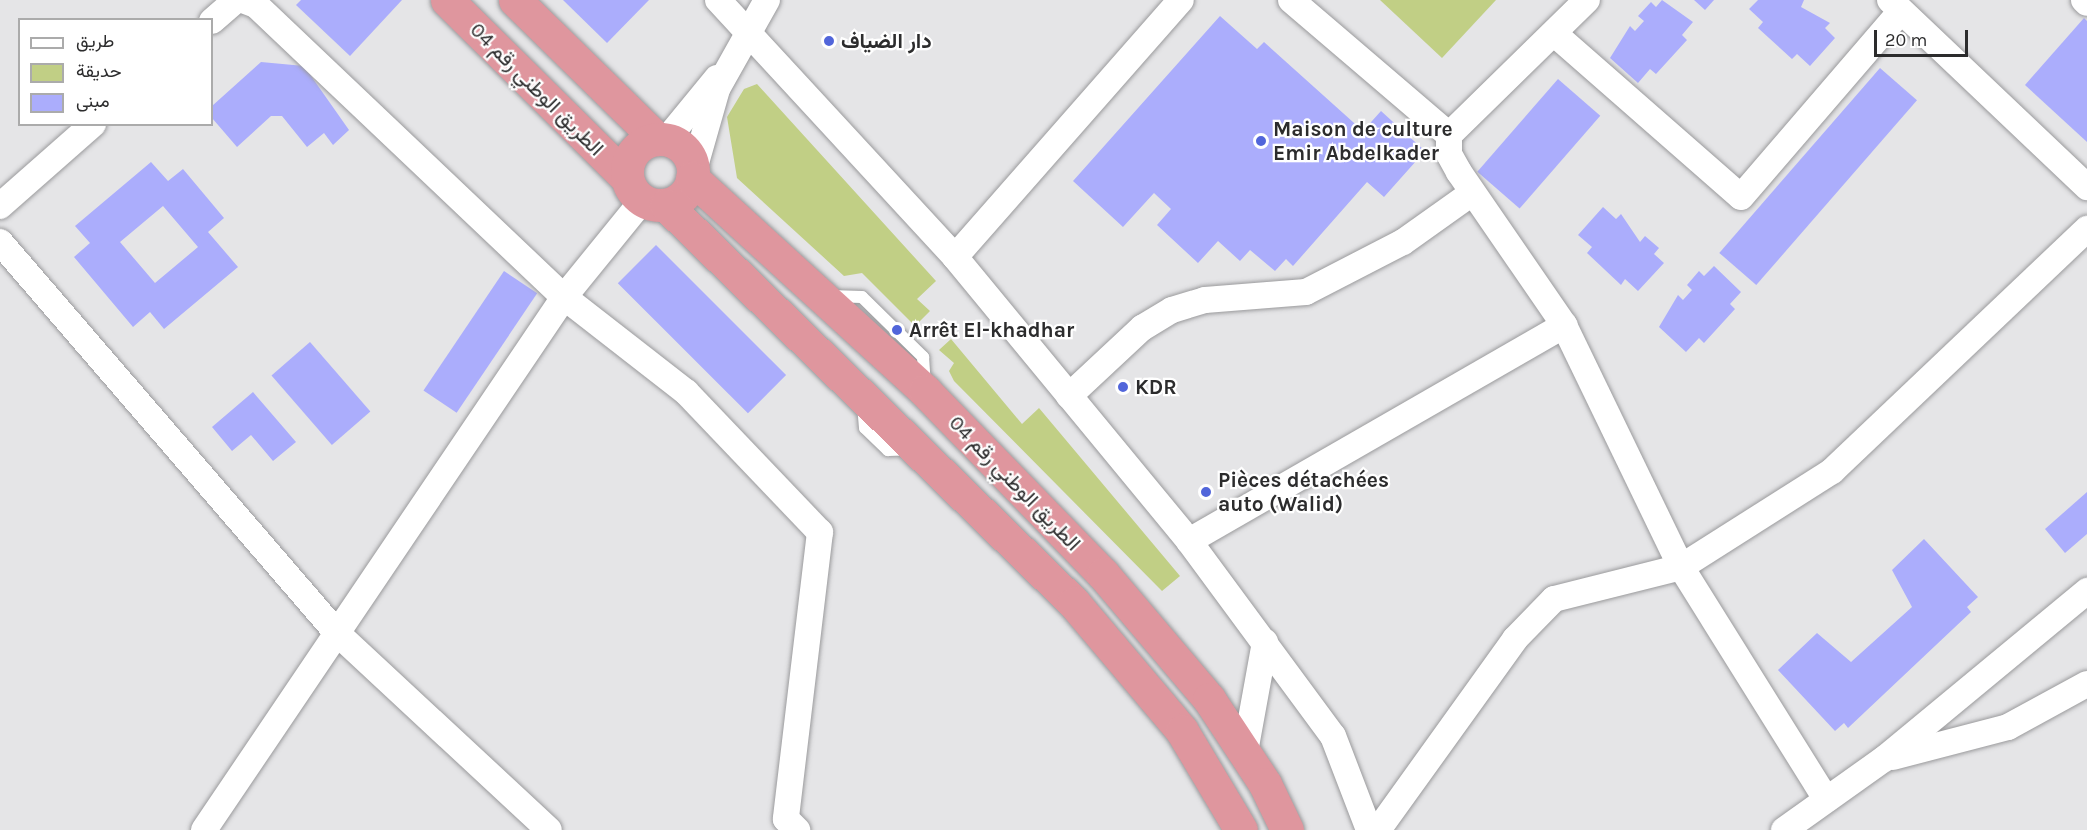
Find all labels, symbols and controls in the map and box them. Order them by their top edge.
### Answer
street label: الطريق الوطني رقم 04 [465,17,609,161]
legend [18,18,213,126]
scale bar [1877,18,1972,56]
place label: دار الضياف [841,28,932,54]
text: 20 m [1885,29,1927,51]
text: طريق [76,30,114,52]
marker: دار الضياف [822,34,836,48]
text: حديقة [76,60,122,82]
text: مبنى [76,90,110,112]
place label: Maison de culture Emir Abdelkader [1273,116,1453,166]
marker: Maison de culture Emir Abdelkader [1254,134,1268,148]
place label: Arrêt El-khadhar [909,317,1074,343]
marker: Arrêt El-khadhar [890,323,904,337]
place label: KDR [1135,374,1177,400]
marker: KDR [1116,380,1130,394]
street label: الطريق الوطني رقم 04 [944,410,1086,556]
place label: Pièces détachées auto (Walid) [1218,467,1389,517]
marker: Pièces détachées auto (Walid) [1199,485,1213,499]

